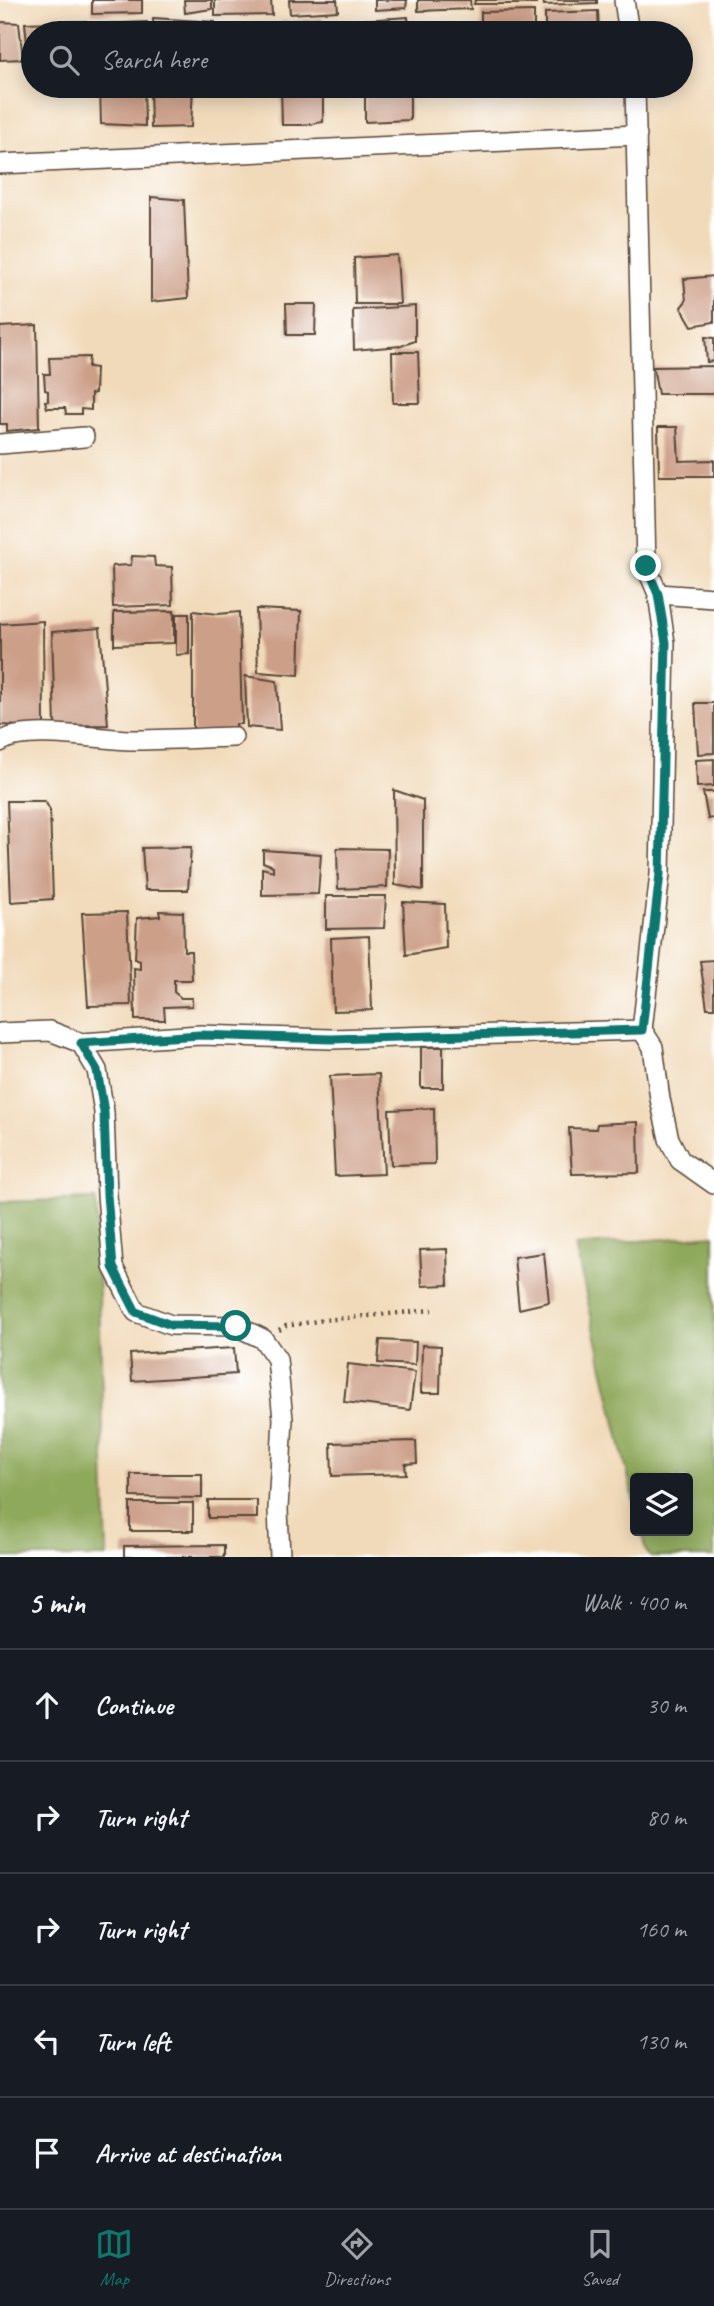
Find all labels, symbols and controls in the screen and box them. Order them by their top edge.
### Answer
search box [21,21,693,98]
icon: search [45,41,83,79]
text: Search here [101,43,207,76]
route end [630,550,661,581]
route start [220,1310,251,1341]
map controls [630,1473,693,1536]
button: layers [630,1473,693,1536]
text: 5 min [28,1584,85,1622]
text: Walk · 400 m [582,1588,686,1617]
icon: ahead [28,1686,66,1724]
text: Continue [95,1689,173,1722]
text: 30 m [647,1691,686,1720]
icon: right [28,1798,66,1836]
text: Turn right [95,1801,186,1834]
text: 80 m [647,1803,686,1832]
icon: right [28,1910,66,1948]
text: Turn right [95,1913,186,1946]
text: 160 m [637,1915,686,1944]
icon: left [28,2022,66,2060]
text: Turn left [95,2025,170,2058]
text: 130 m [637,2027,686,2056]
icon: arrive [28,2134,66,2172]
text: Arrive at destination [95,2137,281,2170]
tab: Map [95,2225,133,2291]
tab: Directions [324,2225,390,2291]
tab: Saved [581,2225,619,2291]

